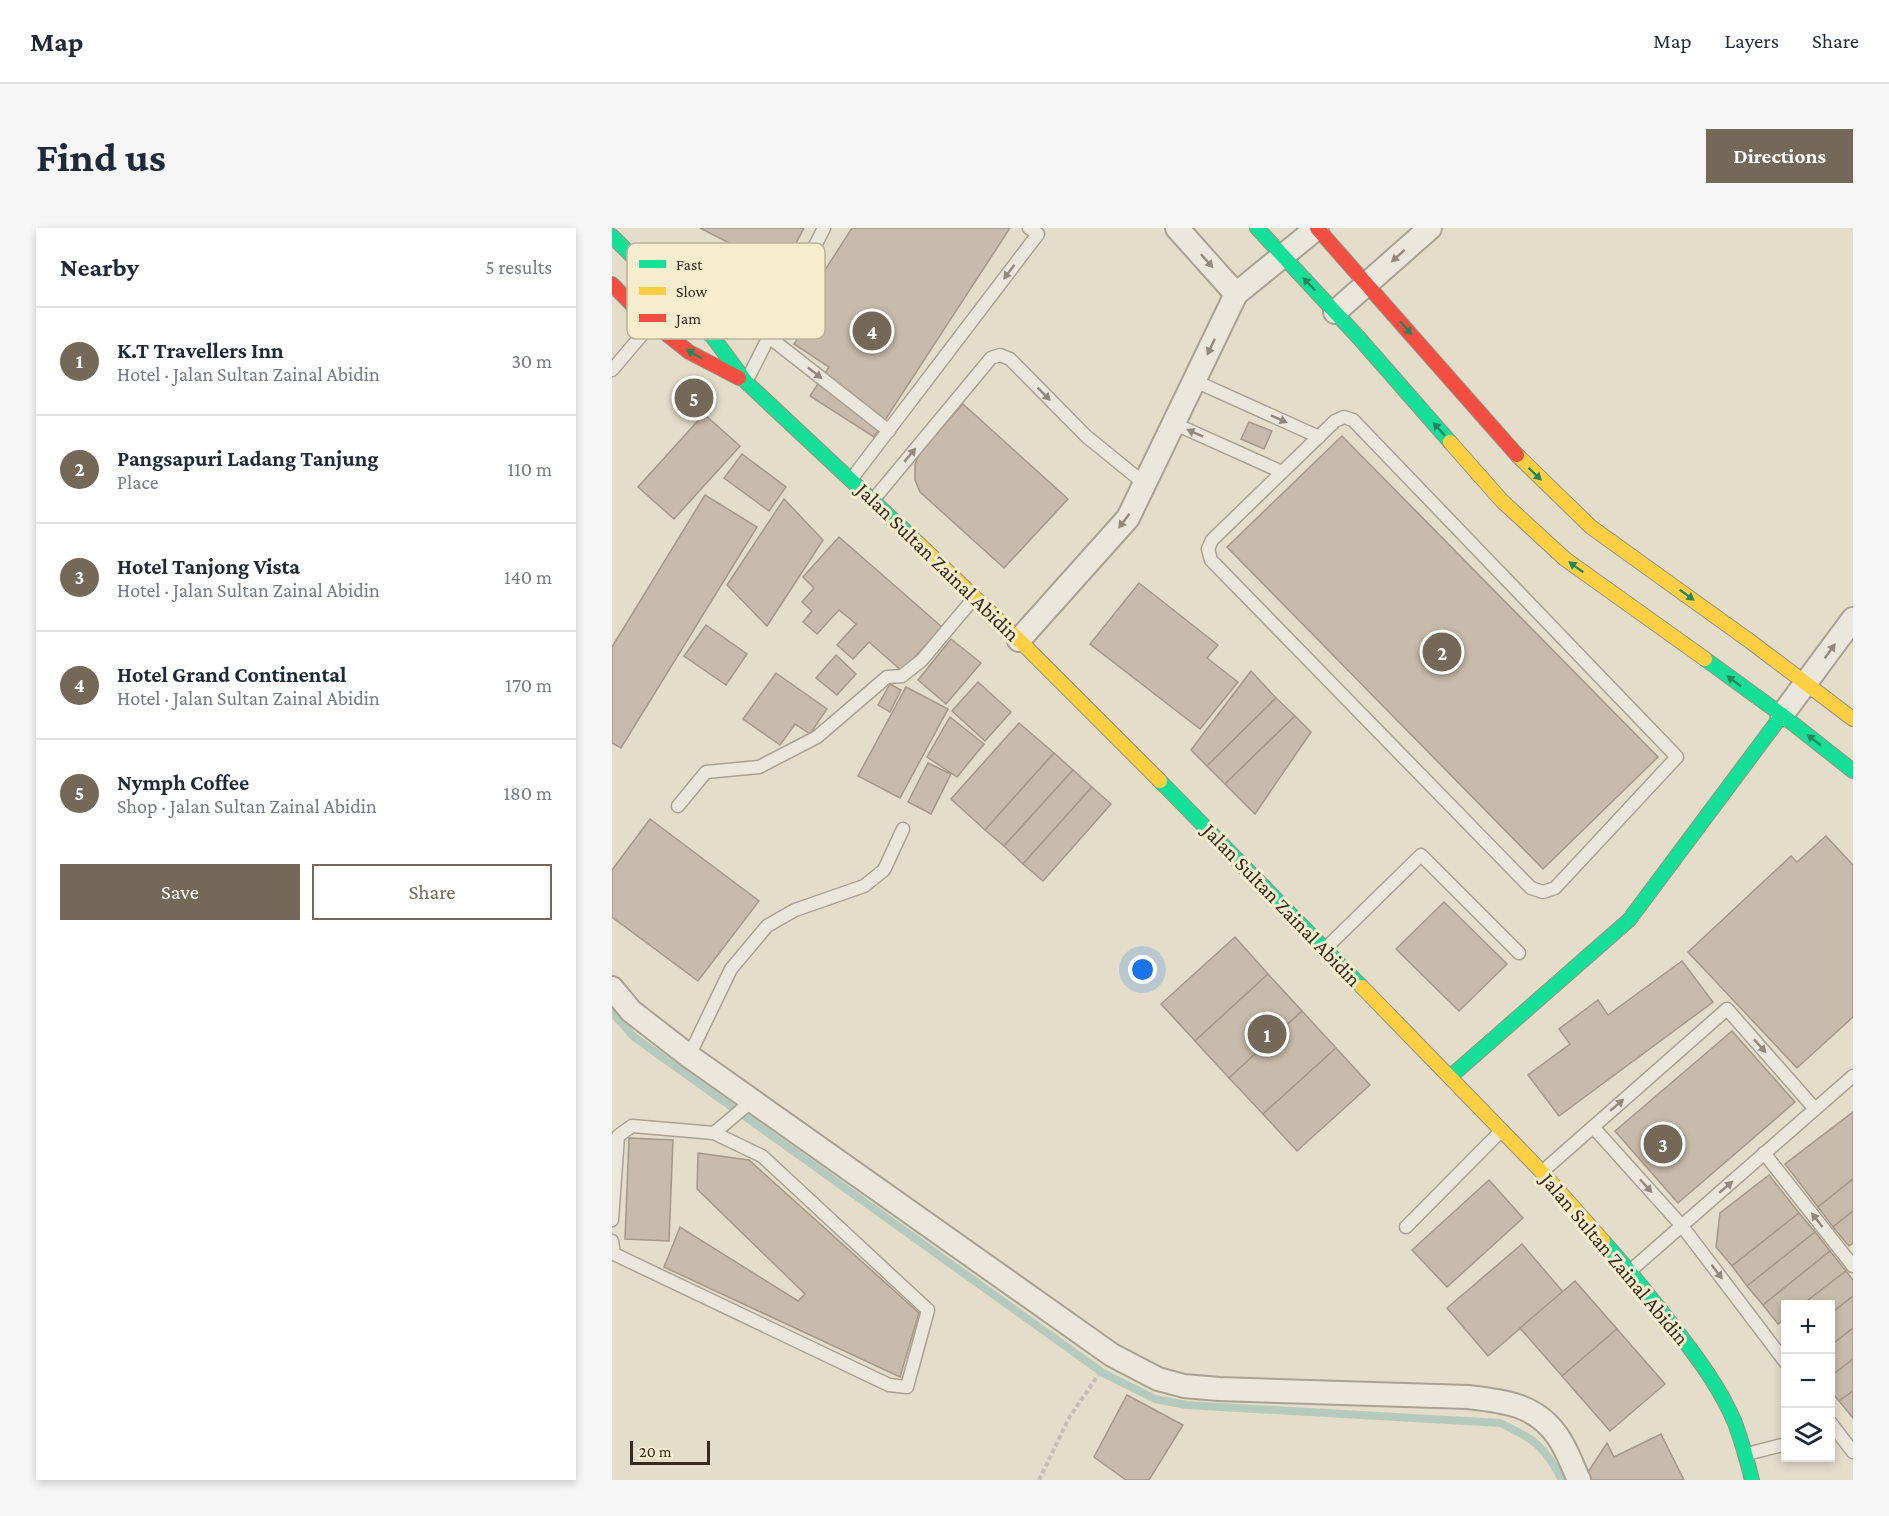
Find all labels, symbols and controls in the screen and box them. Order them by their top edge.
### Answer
text: Map [30,26,83,57]
text: Map [1653,29,1692,53]
text: Layers [1725,29,1779,53]
text: Share [1812,29,1859,53]
button: Directions [1706,129,1853,183]
text: Find us [36,133,166,180]
legend [627,243,825,339]
one-way arrow [1391,249,1406,263]
text: Nearby [60,253,139,282]
one-way arrow [1200,253,1213,268]
text: 5 results [485,256,552,278]
text: Fast [676,256,703,273]
one-way arrow [1004,264,1016,279]
one-way arrow [1302,278,1316,292]
text: Slow [676,283,708,300]
pin: 4 [852,308,892,354]
text: Jam [674,310,701,328]
one-way arrow [1399,320,1412,336]
text: K.T Travellers Inn [117,338,284,363]
one-way arrow [1207,339,1216,356]
one-way arrow [686,349,702,360]
text: 1 [76,350,83,372]
text: 30 m [511,350,552,372]
text: Hotel · Jalan Sultan Zainal Abidin [117,363,380,385]
one-way arrow [807,367,823,380]
pin: 5 [674,376,713,420]
one-way arrow [1037,386,1051,400]
one-way arrow [1270,414,1288,424]
one-way arrow [1433,422,1446,437]
one-way arrow [1186,428,1204,438]
text: Pangsapuri Ladang Tanjung [117,446,378,471]
one-way arrow [904,447,917,463]
text: 2 [74,458,85,480]
text: 110 m [508,458,552,480]
one-way arrow [1527,467,1542,481]
text: Place [117,471,159,493]
street label: Jalan Sultan Zainal Abidin [850,477,1024,646]
one-way arrow [1118,513,1130,529]
text: Hotel Tanjong Vista [117,554,300,579]
one-way arrow [1569,561,1585,573]
text: 3 [75,566,84,588]
text: 140 m [504,566,552,588]
text: Hotel · Jalan Sultan Zainal Abidin [117,579,380,601]
one-way arrow [1679,589,1694,601]
pin: 2 [1422,630,1462,674]
one-way arrow [1823,644,1835,659]
text: Hotel Grand Continental [117,662,346,687]
text: 4 [74,674,85,696]
text: 170 m [505,674,552,696]
one-way arrow [1727,675,1743,687]
text: Hotel · Jalan Sultan Zainal Abidin [117,687,380,709]
one-way arrow [1806,734,1821,746]
text: Nymph Coffee [117,770,249,795]
text: 5 [75,782,84,804]
text: 180 m [503,782,552,804]
text: Shop · Jalan Sultan Zainal Abidin [117,795,377,817]
street label: Jalan Sultan Zainal Abidin [1197,817,1366,991]
button: Save [60,864,300,920]
button: Share [312,864,552,920]
your location [1128,955,1157,984]
pin: 1 [1248,1012,1286,1056]
one-way arrow [1753,1038,1766,1053]
one-way arrow [1609,1099,1624,1112]
pin: 3 [1644,1122,1682,1166]
street label: Jalan Sultan Zainal Abidin [1535,1167,1694,1350]
one-way arrow [1639,1178,1652,1193]
one-way arrow [1718,1181,1733,1194]
one-way arrow [1811,1213,1823,1228]
one-way arrow [1711,1265,1723,1280]
map controls [1781,1300,1835,1462]
button: + [1781,1300,1835,1354]
button: − [1781,1354,1835,1408]
button: layers [1781,1408,1835,1462]
scale bar [630,1438,710,1466]
text: 20 m [639,1443,672,1460]

